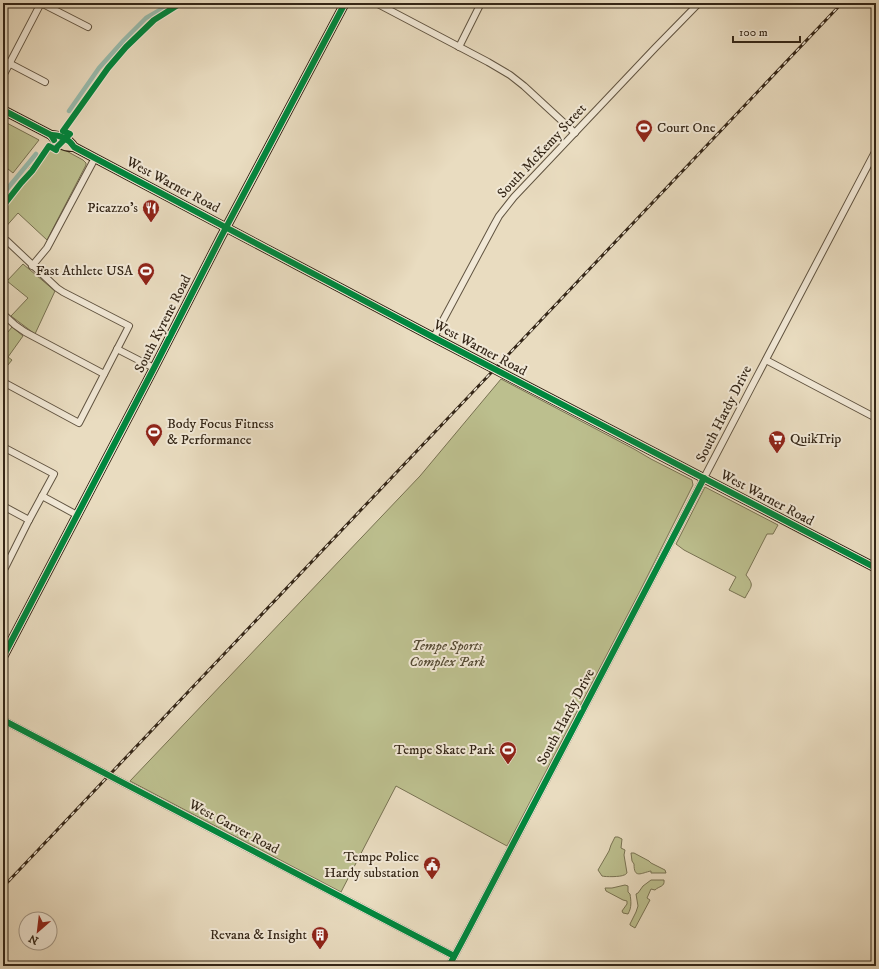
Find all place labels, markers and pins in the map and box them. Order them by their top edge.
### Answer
sports icon: Court One [634,118,654,143]
place label: Court One [657,119,716,137]
restaurant icon: Picazzo’s [141,198,161,223]
place label: Picazzo’s [87,199,138,217]
sports icon: Fast Athlete USA [136,261,156,286]
place label: Fast Athlete USA [36,262,134,280]
place label: Body Focus Fitness & Performance [167,415,274,449]
sports icon: Body Focus Fitness & Performance [144,422,164,447]
supermarket icon: QuikTrip [767,429,787,454]
place label: QuikTrip [790,430,841,448]
sports icon: Tempe Skate Park [498,740,518,765]
place label: Tempe Skate Park [394,741,495,759]
place label: Tempe Police Hardy substation [324,848,420,882]
public building icon: Tempe Police Hardy substation [422,855,442,880]
building icon: Revana & Insight [310,925,330,950]
place label: Revana & Insight [210,926,308,944]

